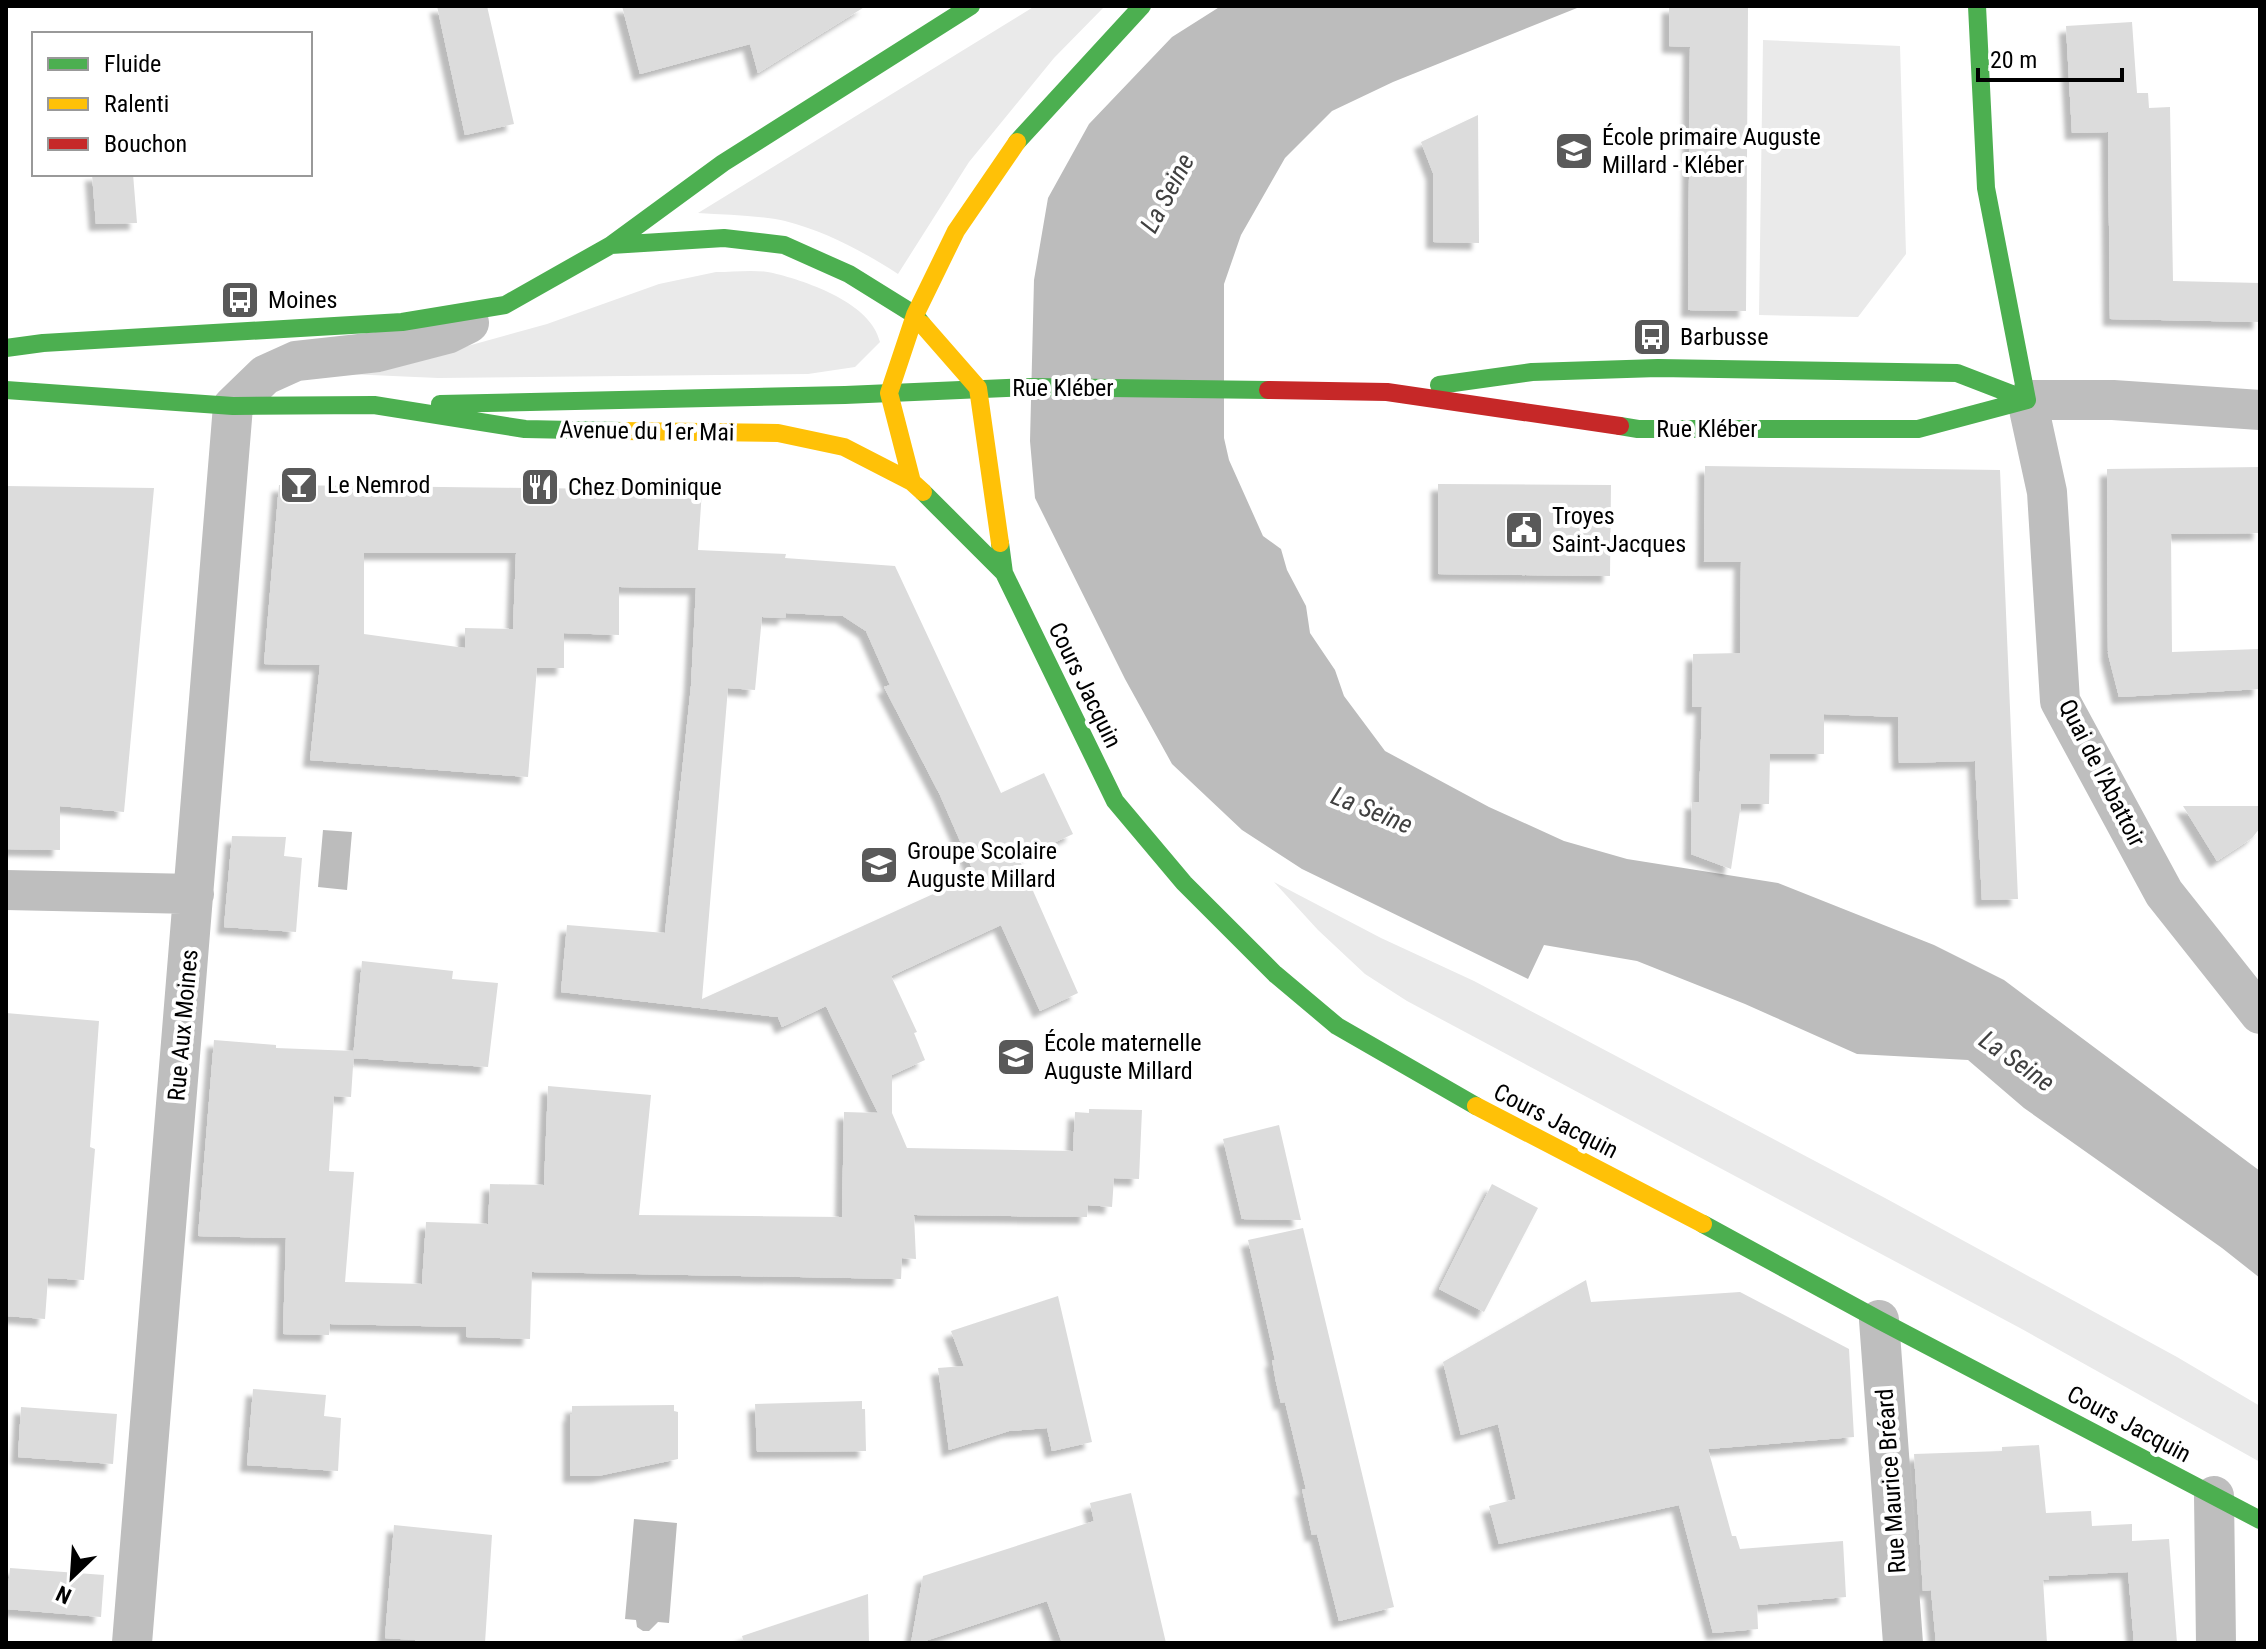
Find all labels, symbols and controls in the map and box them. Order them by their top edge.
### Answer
legend [32,32,312,176]
scale bar [1978,32,2122,82]
text: 20 m [1990,46,2037,74]
text: Fluide [104,50,161,78]
text: Ralenti [104,90,169,118]
place label: École primaire Auguste Millard - Kléber [1602,123,1821,179]
text: Bouchon [104,130,187,158]
school or university icon: École primaire Auguste Millard - Kléber [1553,130,1595,172]
water label: La Seine [1134,149,1200,237]
bus stop icon: Moines [219,279,261,321]
place label: Moines [268,286,338,314]
bus stop icon: Barbusse [1631,316,1673,358]
place label: Barbusse [1680,323,1769,351]
street label: Rue Kléber [1012,374,1114,402]
street label: Avenue du 1er Mai [559,415,735,447]
street label: Rue Kléber [1656,415,1758,443]
bar icon: Le Nemrod [278,464,320,506]
restaurant icon: Chez Dominique [519,466,561,508]
place label: Le Nemrod [327,471,430,499]
place label: Chez Dominique [568,473,722,501]
place label: Troyes Saint-Jacques [1552,502,1686,558]
public building icon: Troyes Saint-Jacques [1503,509,1545,551]
street label: Cours Jacquin [1043,618,1127,752]
street label: Quai de l'Abattoir [2053,695,2151,851]
water label: La Seine [1327,780,1417,840]
place label: Groupe Scolaire Auguste Millard [907,837,1057,893]
school or university icon: Groupe Scolaire Auguste Millard [858,844,900,886]
street label: Rue Aux Moines [162,948,204,1102]
water label: La Seine [1974,1024,2060,1098]
place label: École maternelle Auguste Millard [1044,1029,1201,1085]
school or university icon: École maternelle Auguste Millard [995,1036,1037,1078]
street label: Cours Jacquin [1489,1078,1623,1164]
street label: Cours Jacquin [2062,1380,2196,1468]
street label: Rue Maurice Bréard [1871,1388,1911,1574]
north arrow [32,1537,112,1617]
text: N [52,1580,75,1609]

